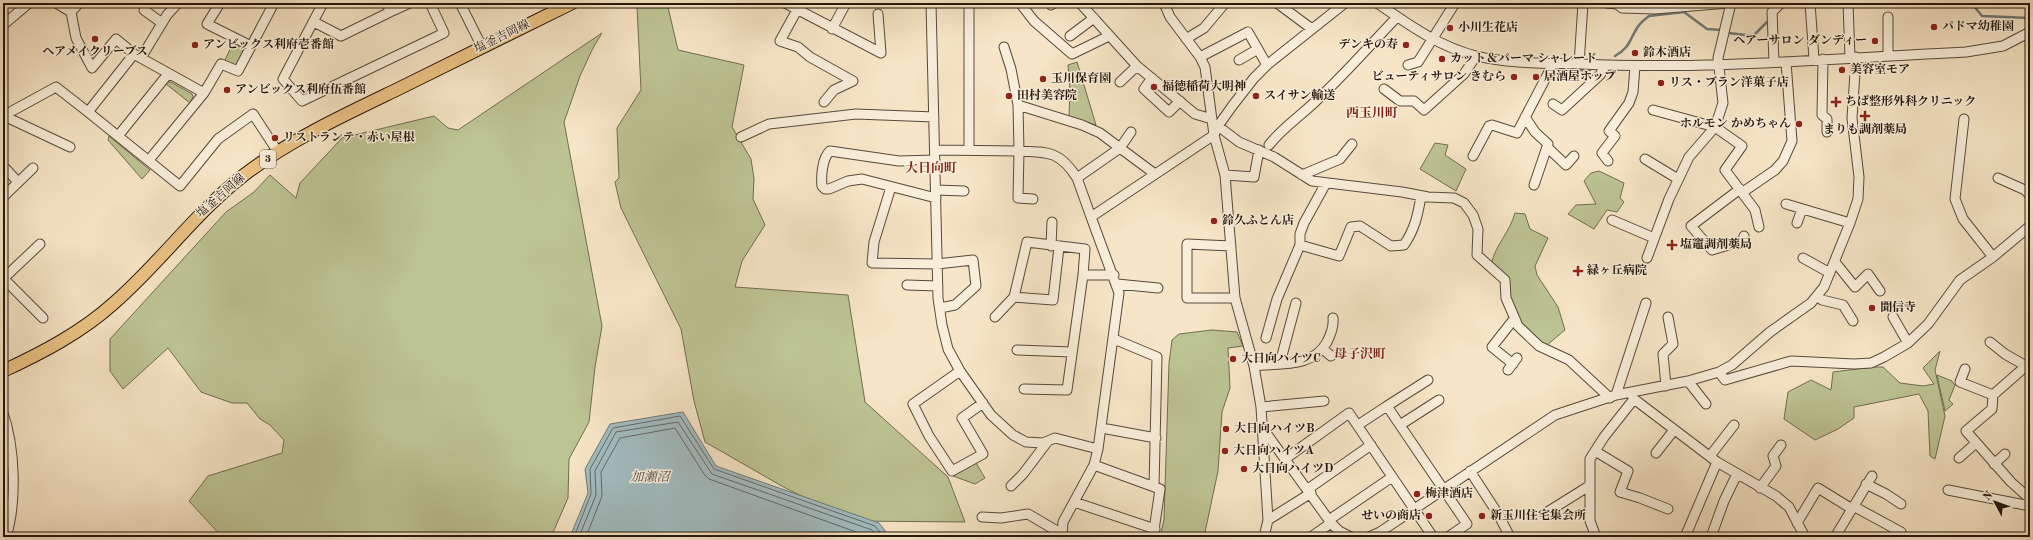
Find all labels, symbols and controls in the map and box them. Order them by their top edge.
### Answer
street label: 塩釜吉岡線 [472,17,532,56]
place label: パドマ幼稚園 [1942,19,2014,33]
place label: 小川生花店 [1458,20,1518,34]
marker: パドマ幼稚園 [1929,22,1939,32]
marker: 小川生花店 [1445,23,1455,33]
marker: ヘアメイクリーブス [90,34,100,44]
place label: ヘアーサロン ダンディー [1733,34,1867,47]
marker: ヘアーサロン ダンディー [1870,36,1880,46]
place label: アンビックス利府壱番館 [203,37,334,51]
place label: デンキの寿 [1338,37,1398,51]
marker: アンビックス利府壱番館 [190,40,200,50]
marker: デンキの寿 [1401,40,1411,50]
place label: ヘアメイクリーブス [42,44,148,58]
place label: 鈴木酒店 [1643,45,1691,59]
marker: 鈴木酒店 [1630,48,1640,58]
place label: カット＆パーマ シャレード [1450,52,1597,65]
marker: カット＆パーマ シャレード [1437,54,1447,64]
place label: 美容室モア [1850,62,1910,76]
marker: 美容室モア [1837,65,1847,75]
place label: 居酒屋ホップ [1544,69,1616,83]
place label: ビューティサロン きむら [1372,70,1506,83]
place label: 玉川保育園 [1051,71,1111,85]
marker: ビューティサロン きむら [1509,72,1519,82]
marker: 居酒屋ホップ [1531,72,1541,82]
marker: 玉川保育園 [1038,74,1048,84]
place label: リス・ブラン洋菓子店 [1669,75,1789,89]
marker: リス・ブラン洋菓子店 [1656,78,1666,88]
place label: 福徳稲荷大明神 [1162,79,1246,93]
place label: アンビックス利府伍番館 [235,82,366,96]
marker: 福徳稲荷大明神 [1149,82,1159,92]
marker: アンビックス利府伍番館 [222,85,232,95]
place label: 田村美容院 [1017,88,1077,102]
place label: スイサン輸送 [1264,88,1335,102]
marker: 田村美容院 [1004,91,1014,101]
marker: スイサン輸送 [1251,91,1261,101]
place label: ちば整形外科クリニック [1845,94,1976,108]
marker: ちば整形外科クリニック [1830,96,1842,108]
district label: 西玉川町 [1346,106,1398,120]
marker: まりも調剤薬局 [1860,111,1870,121]
place label: ホルモン かめちゃん [1680,117,1791,130]
marker: ホルモン かめちゃん [1794,119,1804,129]
place label: まりも調剤薬局 [1823,122,1907,136]
place label: リストランテ・赤い屋根 [283,130,415,144]
marker: リストランテ・赤い屋根 [270,133,280,143]
road number: 3 [260,150,276,168]
district label: 大日向町 [905,160,957,175]
street label: 塩釜吉岡線 [193,170,248,220]
place label: 鈴久ふとん店 [1222,213,1294,227]
marker: 鈴久ふとん店 [1209,216,1219,226]
place label: 塩竈調剤薬局 [1680,237,1752,251]
marker: 塩竈調剤薬局 [1667,240,1677,250]
place label: 緑ヶ丘病院 [1587,263,1647,277]
marker: 緑ヶ丘病院 [1572,265,1584,277]
place label: 聞信寺 [1880,300,1916,314]
marker: 聞信寺 [1867,303,1877,313]
district label: 母子沢町 [1334,346,1386,361]
place label: 大日向ハイツC [1241,351,1321,365]
marker: 大日向ハイツC [1228,354,1238,364]
place label: 大日向ハイツB [1234,421,1315,435]
marker: 大日向ハイツB [1221,424,1231,434]
place label: 大日向ハイツA [1233,443,1314,457]
marker: 大日向ハイツA [1220,446,1230,456]
place label: 大日向ハイツD [1252,461,1333,475]
marker: 大日向ハイツD [1239,464,1249,474]
water label: 加瀬沼 [630,470,671,484]
north arrow [1975,482,2015,522]
place label: 梅津酒店 [1425,486,1473,500]
marker: 梅津酒店 [1412,489,1422,499]
text: N [1982,489,1996,503]
place label: せいの商店 [1361,508,1421,522]
place label: 新玉川住宅集会所 [1490,508,1586,522]
marker: せいの商店 [1424,511,1434,521]
marker: 新玉川住宅集会所 [1477,511,1487,521]

